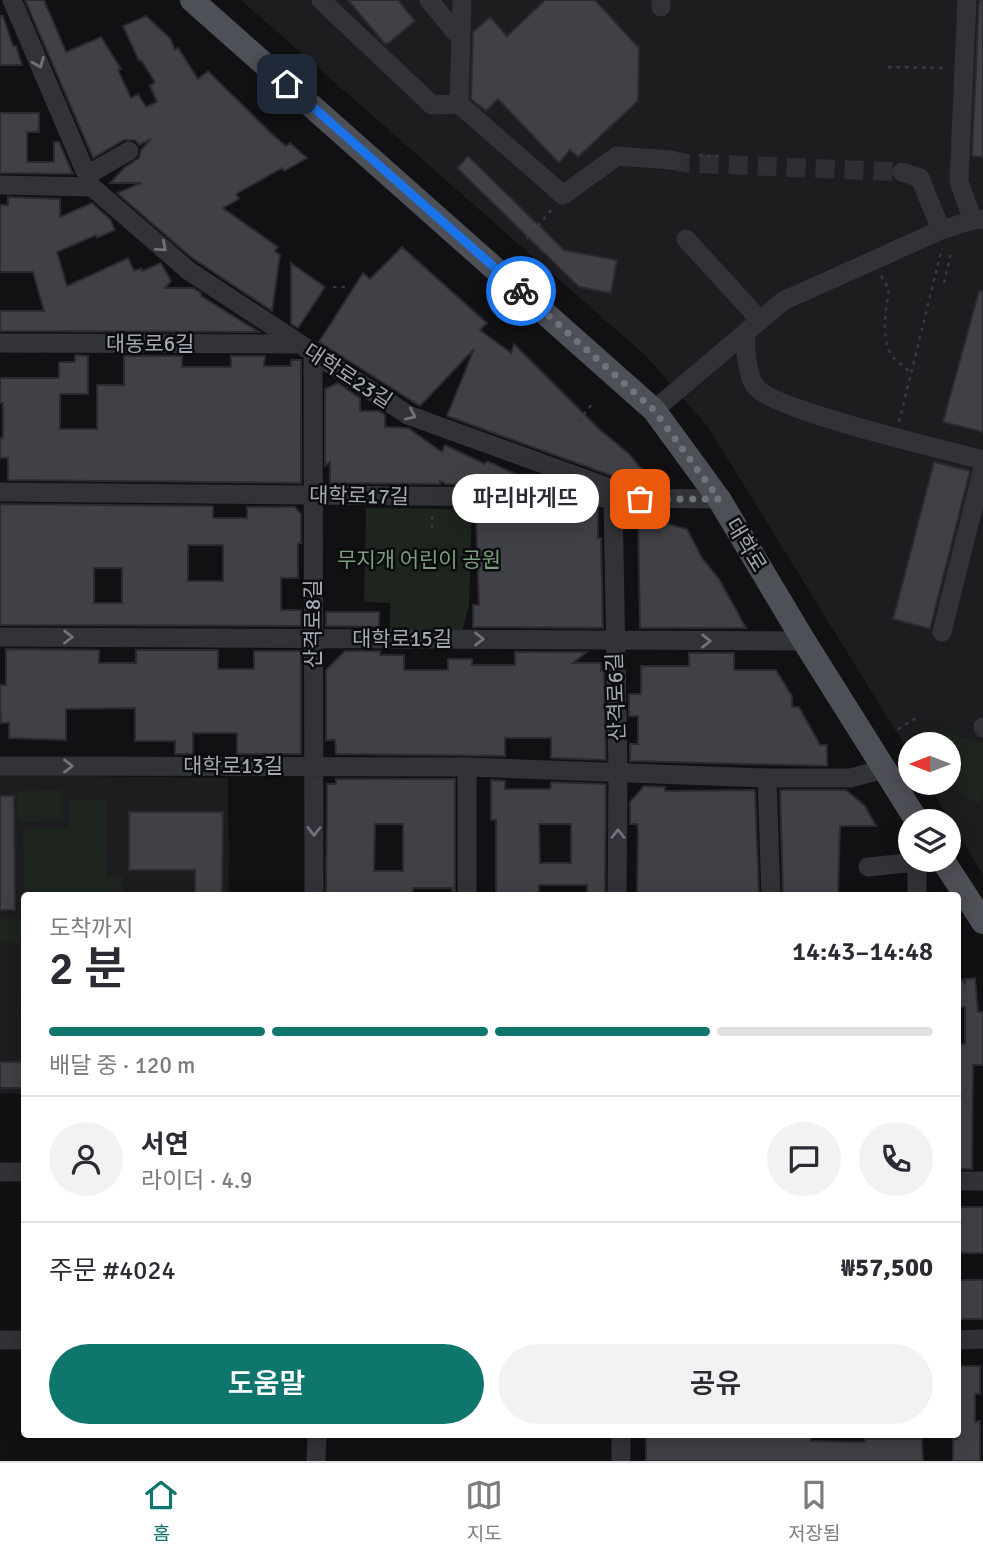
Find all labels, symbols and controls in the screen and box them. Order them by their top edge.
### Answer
pin [257,54,317,114]
one-way arrow [30,56,44,68]
icon: home [268,65,306,103]
one-way arrow [153,239,166,251]
courier [486,256,556,326]
icon: bike [502,272,540,310]
street label: 대동로6길 [106,331,194,357]
street label: 대학로23길 [299,338,397,414]
one-way arrow [404,407,416,421]
pin [610,469,670,529]
callout: 파리바게뜨 [451,475,598,524]
icon: bag [621,480,659,518]
street label: 대학로17길 [309,482,409,510]
text: 파리바게뜨 [473,484,578,513]
street label: 대학로 [720,513,772,577]
park label: 무지개 어린이 공원 [337,547,501,573]
street label: 산격로8길 [300,580,326,668]
street label: 대학로15길 [352,626,452,652]
one-way arrow [63,629,74,645]
one-way arrow [473,632,484,647]
one-way arrow [701,633,712,649]
street label: 산격로6길 [601,652,631,742]
north arrow [898,732,961,794]
map controls [898,732,961,872]
street label: 대학로13길 [183,753,283,779]
one-way arrow [63,758,74,774]
button: layers [898,809,961,872]
one-way arrow [306,826,322,837]
one-way arrow [610,828,626,839]
text: 도착까지 [49,914,134,943]
text: 14:43–14:48 [792,936,933,968]
text: 2 분 [49,941,126,997]
text: 배달 중 · 120 m [49,1051,195,1080]
button: person [49,1122,123,1196]
button: chat [767,1122,841,1196]
button: phone [859,1122,933,1196]
text: 서연 [141,1129,189,1161]
text: 라이더 · 4.9 [141,1166,253,1195]
text: ₩57,500 [841,1252,933,1284]
text: 주문 #4024 [49,1255,176,1287]
button: 도움말 [49,1344,484,1424]
button: 공유 [498,1344,933,1424]
tab: 홈 [142,1476,180,1546]
tab: 지도 [465,1476,503,1546]
tab: 저장됨 [788,1476,841,1546]

